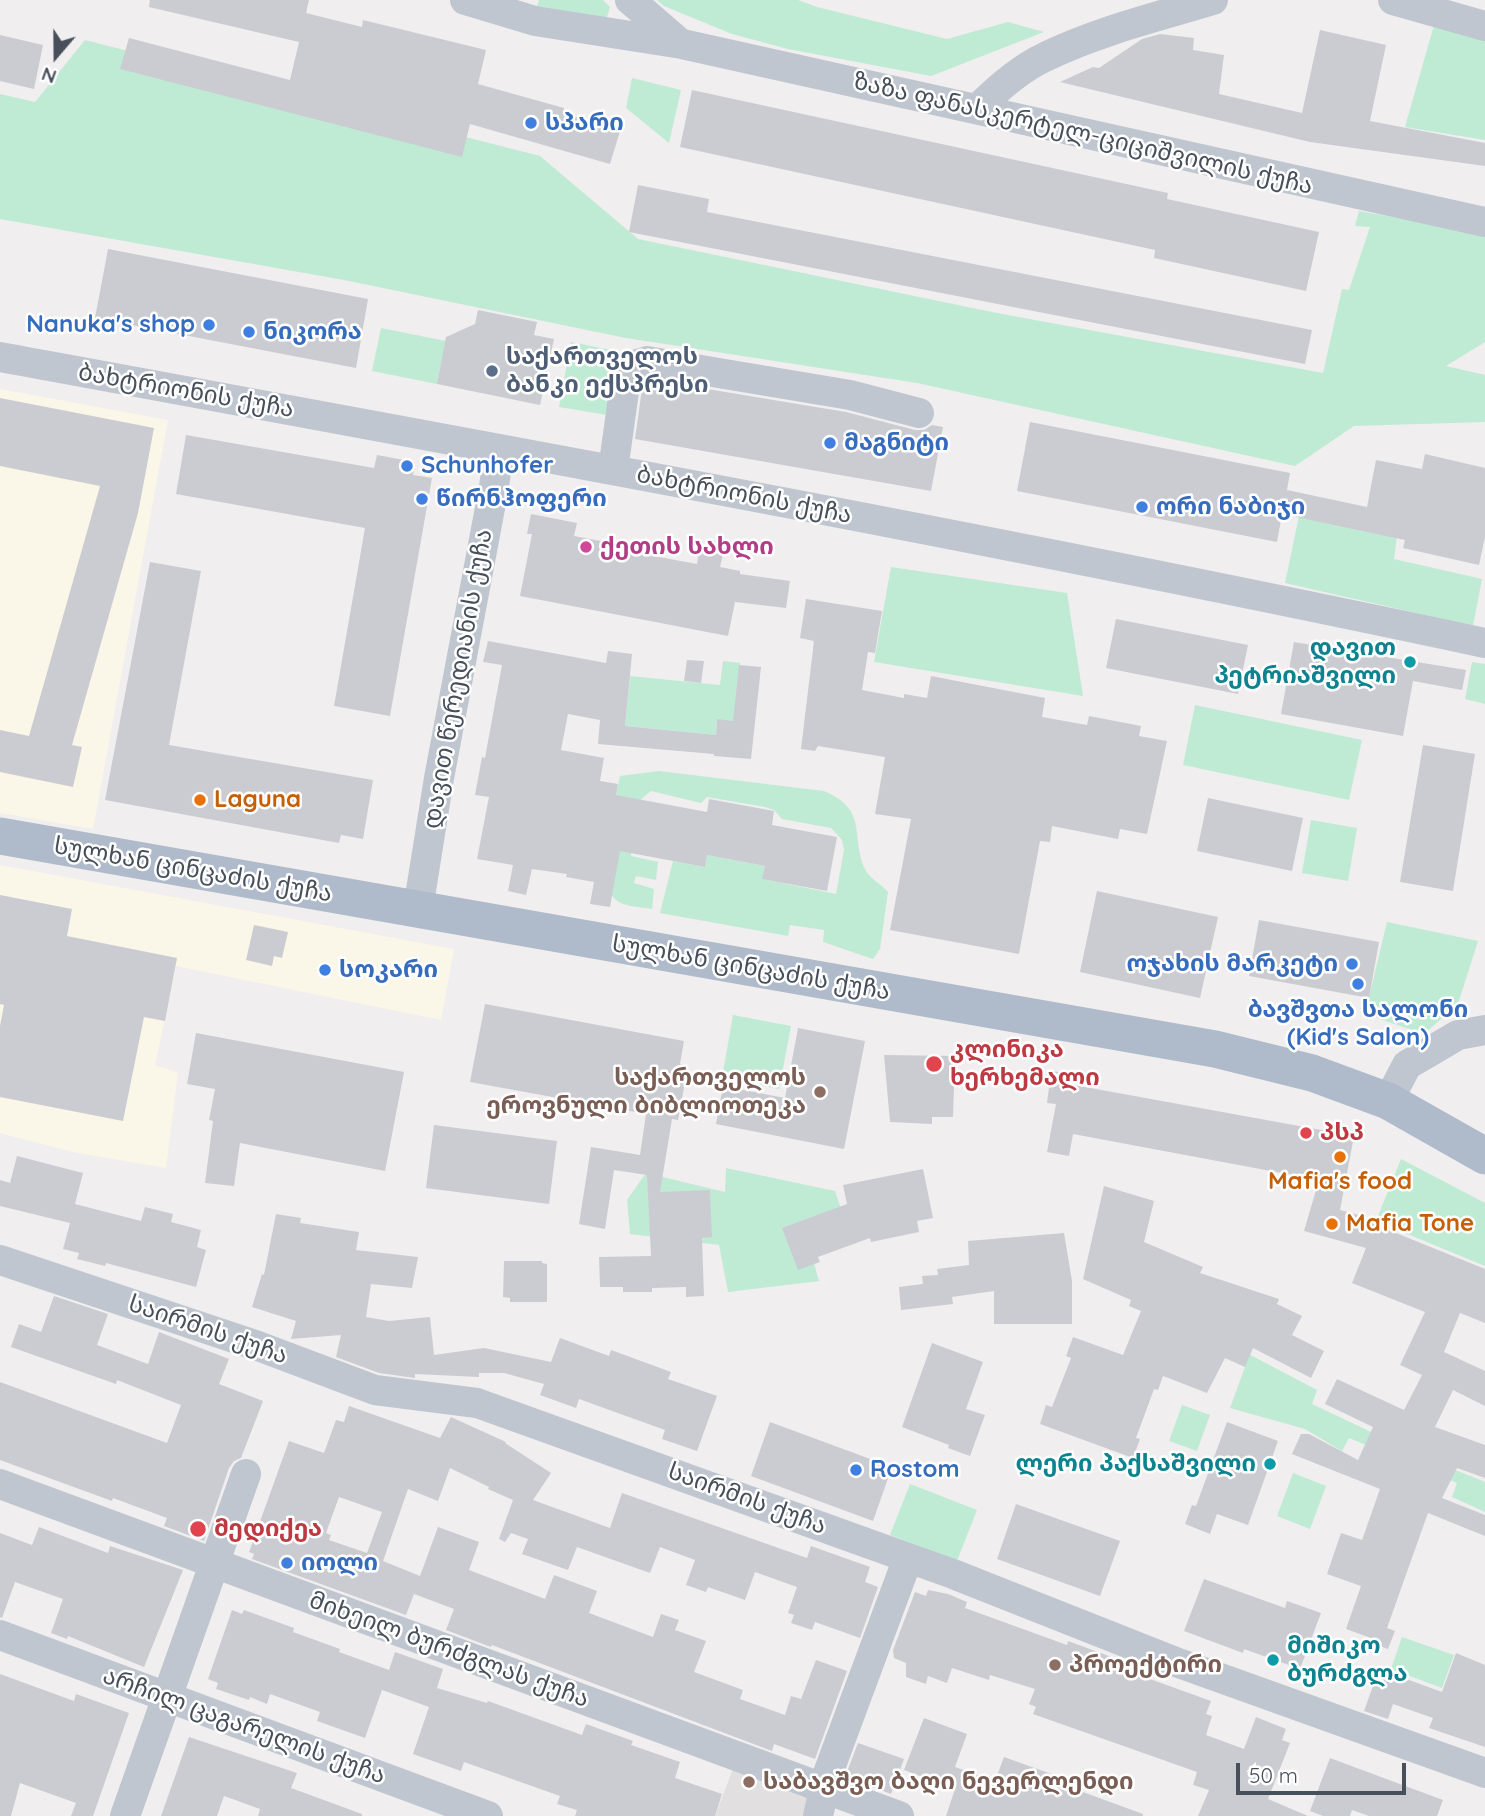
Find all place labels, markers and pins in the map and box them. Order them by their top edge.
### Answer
place label: სპარი [545,109,624,137]
marker: სპარი [523,115,539,131]
place label: Nanuka's shop [26,311,195,339]
marker: Nanuka's shop [201,317,217,333]
place label: ნიკორა [263,318,362,346]
marker: ნიკორა [241,324,257,340]
place label: საქართველოს ბანკი ექსპრესი [506,343,709,399]
marker: საქართველოს ბანკი ექსპრესი [484,363,500,379]
place label: მაგნიტი [844,429,949,457]
marker: მაგნიტი [822,435,838,451]
place label: Schunhofer [421,452,554,480]
marker: Schunhofer [399,458,415,474]
place label: წირნჰოფერი [436,485,607,513]
marker: წირნჰოფერი [414,491,430,507]
place label: ორი ნაბიჯი [1156,493,1305,521]
marker: ორი ნაბიჯი [1134,499,1150,515]
place label: ქეთის სახლი [600,533,774,561]
marker: ქეთის სახლი [578,539,594,555]
place label: დავით პეტრიაშვილი [1214,634,1396,690]
marker: დავით პეტრიაშვილი [1402,654,1418,670]
place label: Laguna [214,786,301,814]
marker: Laguna [192,792,208,808]
place label: ოჯახის მარკეტი [1126,950,1338,978]
place label: სოკარი [339,956,438,984]
marker: ოჯახის მარკეტი [1344,956,1360,972]
marker: სოკარი [317,962,333,978]
marker: ბავშვთა სალონი (Kid's Salon) [1350,976,1366,992]
place label: ბავშვთა სალონი (Kid's Salon) [1248,996,1468,1052]
place label: კლინიკა ხერხემალი [950,1036,1100,1092]
marker: კლინიკა ხერხემალი [924,1054,944,1074]
place label: საქართველოს ეროვნული ბიბლიოთეკა [486,1064,806,1120]
marker: საქართველოს ეროვნული ბიბლიოთეკა [812,1084,828,1100]
place label: პსპ [1320,1119,1364,1147]
marker: პსპ [1298,1125,1314,1141]
marker: Mafia's food [1332,1149,1348,1165]
place label: Mafia's food [1268,1168,1412,1196]
place label: Mafia Tone [1346,1210,1474,1238]
marker: Mafia Tone [1324,1216,1340,1232]
place label: ლერი პაქსაშვილი [1016,1450,1256,1478]
place label: Rostom [870,1456,960,1484]
marker: ლერი პაქსაშვილი [1262,1456,1278,1472]
marker: Rostom [848,1462,864,1478]
place label: მედიქეა [214,1515,322,1543]
marker: მედიქეა [188,1519,208,1539]
place label: იოლი [301,1549,378,1577]
marker: იოლი [279,1555,295,1571]
place label: მიშიკო ბურძგლა [1287,1632,1407,1688]
place label: პროექტირი [1069,1651,1222,1679]
marker: მიშიკო ბურძგლა [1265,1652,1281,1668]
marker: პროექტირი [1047,1657,1063,1673]
place label: საბავშვო ბაღი ნევერლენდი [763,1768,1134,1796]
marker: საბავშვო ბაღი ნევერლენდი [741,1774,757,1790]

